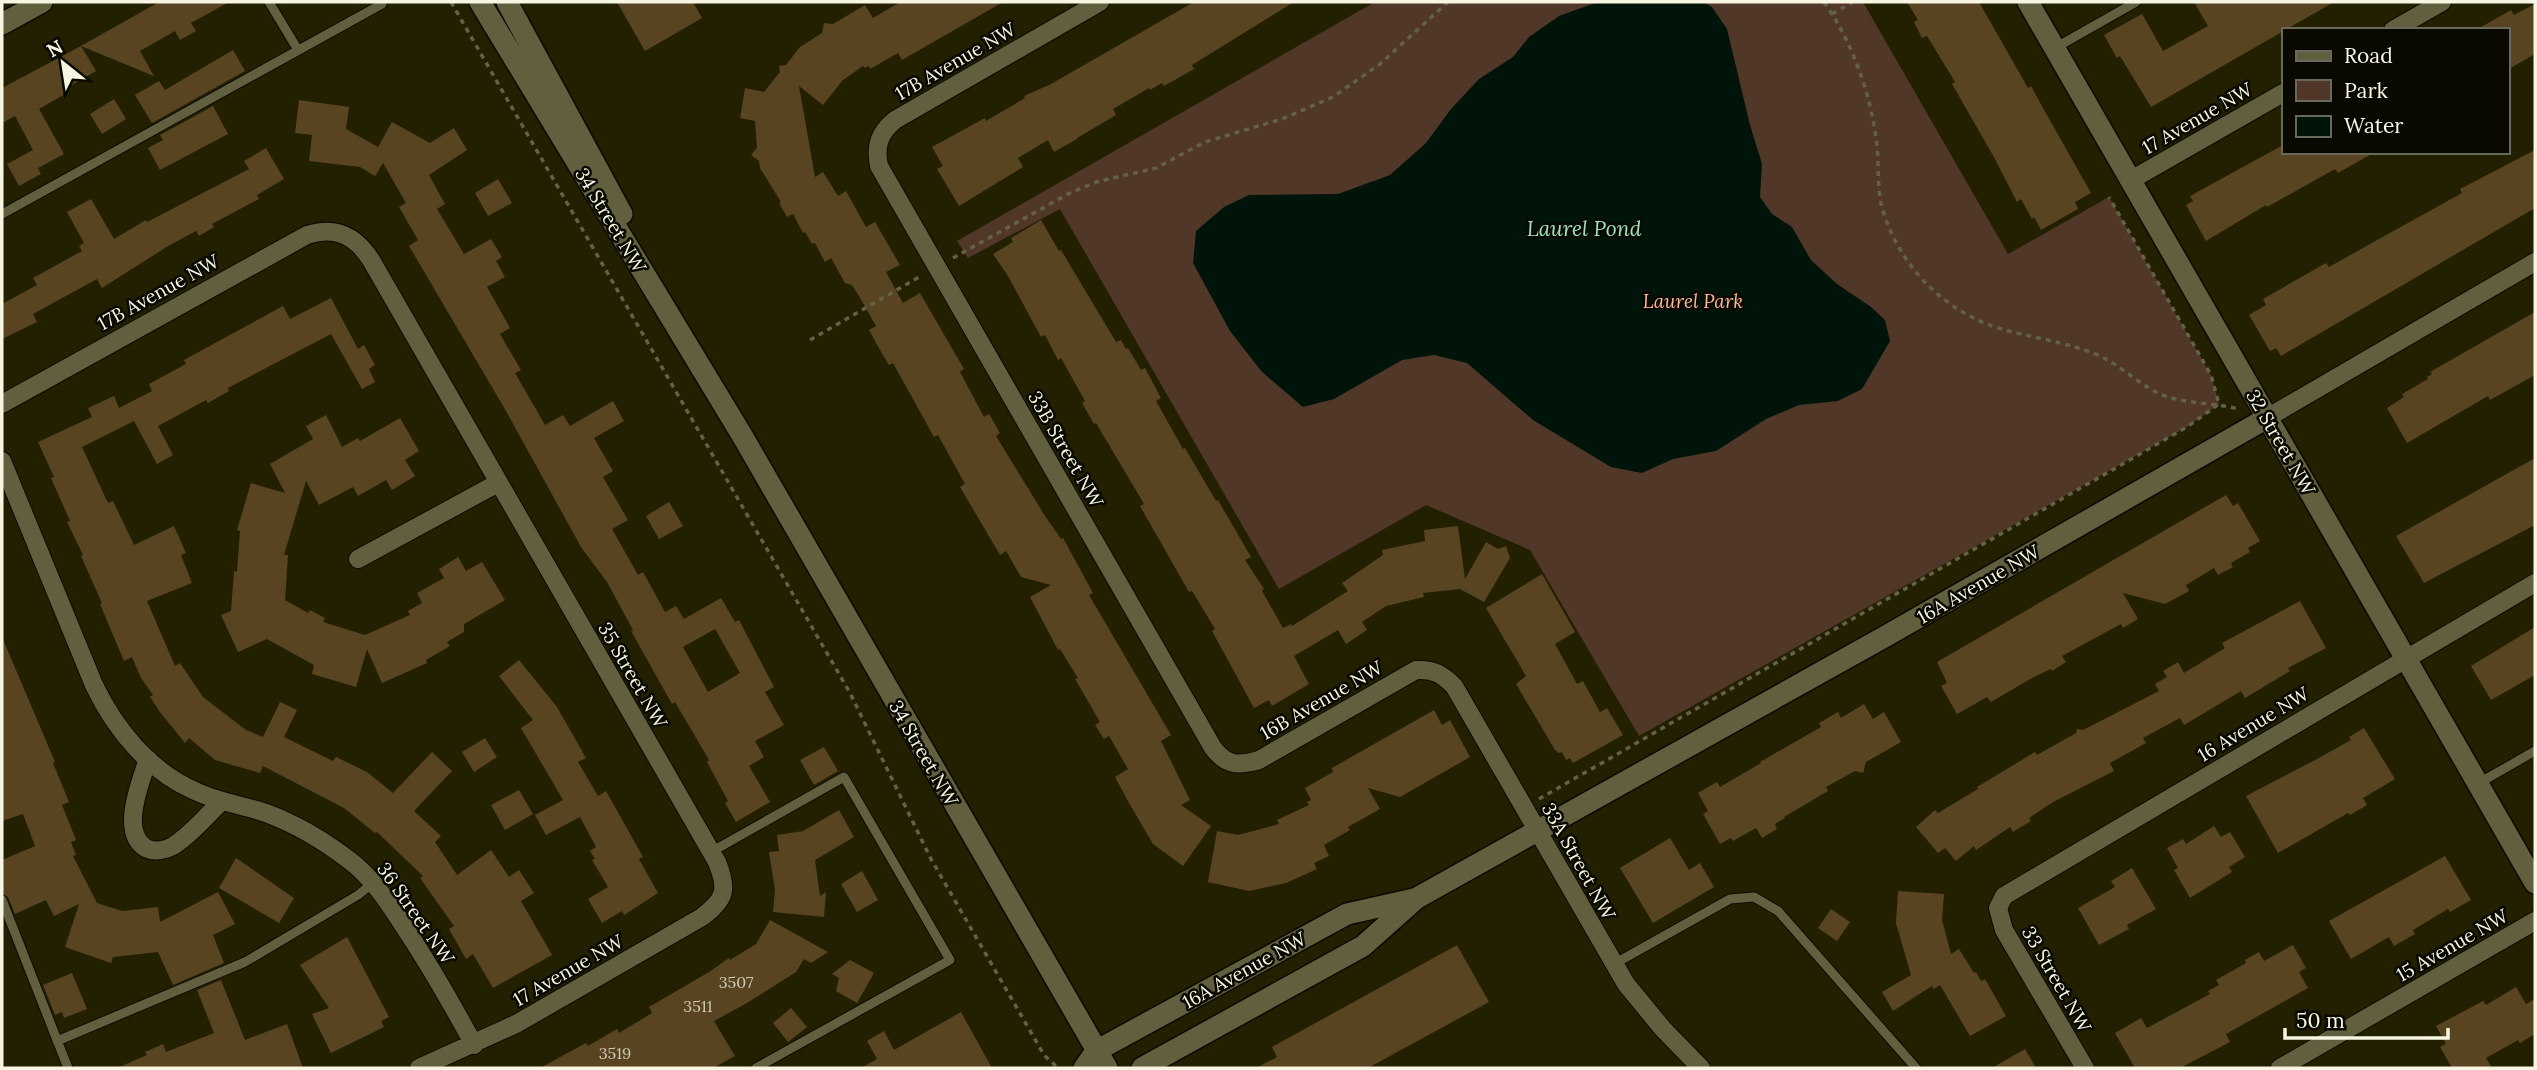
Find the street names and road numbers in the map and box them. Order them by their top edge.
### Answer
street label: 17B Avenue NW [890,16,1021,105]
street label: 17 Avenue NW [2138,76,2257,159]
street label: 34 Street NW [570,163,652,278]
street label: 17B Avenue NW [93,248,224,335]
street label: 32 Street NW [2241,385,2321,500]
street label: 33B Street NW [1023,387,1109,512]
street label: 16A Avenue NW [1912,539,2045,629]
street label: 35 Street NW [593,618,673,733]
street label: 16B Avenue NW [1255,655,1388,745]
street label: 16 Avenue NW [2193,681,2314,767]
street label: 34 Street NW [884,696,964,811]
street label: 33A Street NW [1537,798,1622,925]
street label: 36 Street NW [372,857,461,969]
street label: 15 Avenue NW [2392,903,2513,987]
street label: 33 Street NW [2017,922,2098,1037]
street label: 16A Avenue NW [1178,926,1311,1014]
street label: 17 Avenue NW [509,928,628,1011]

